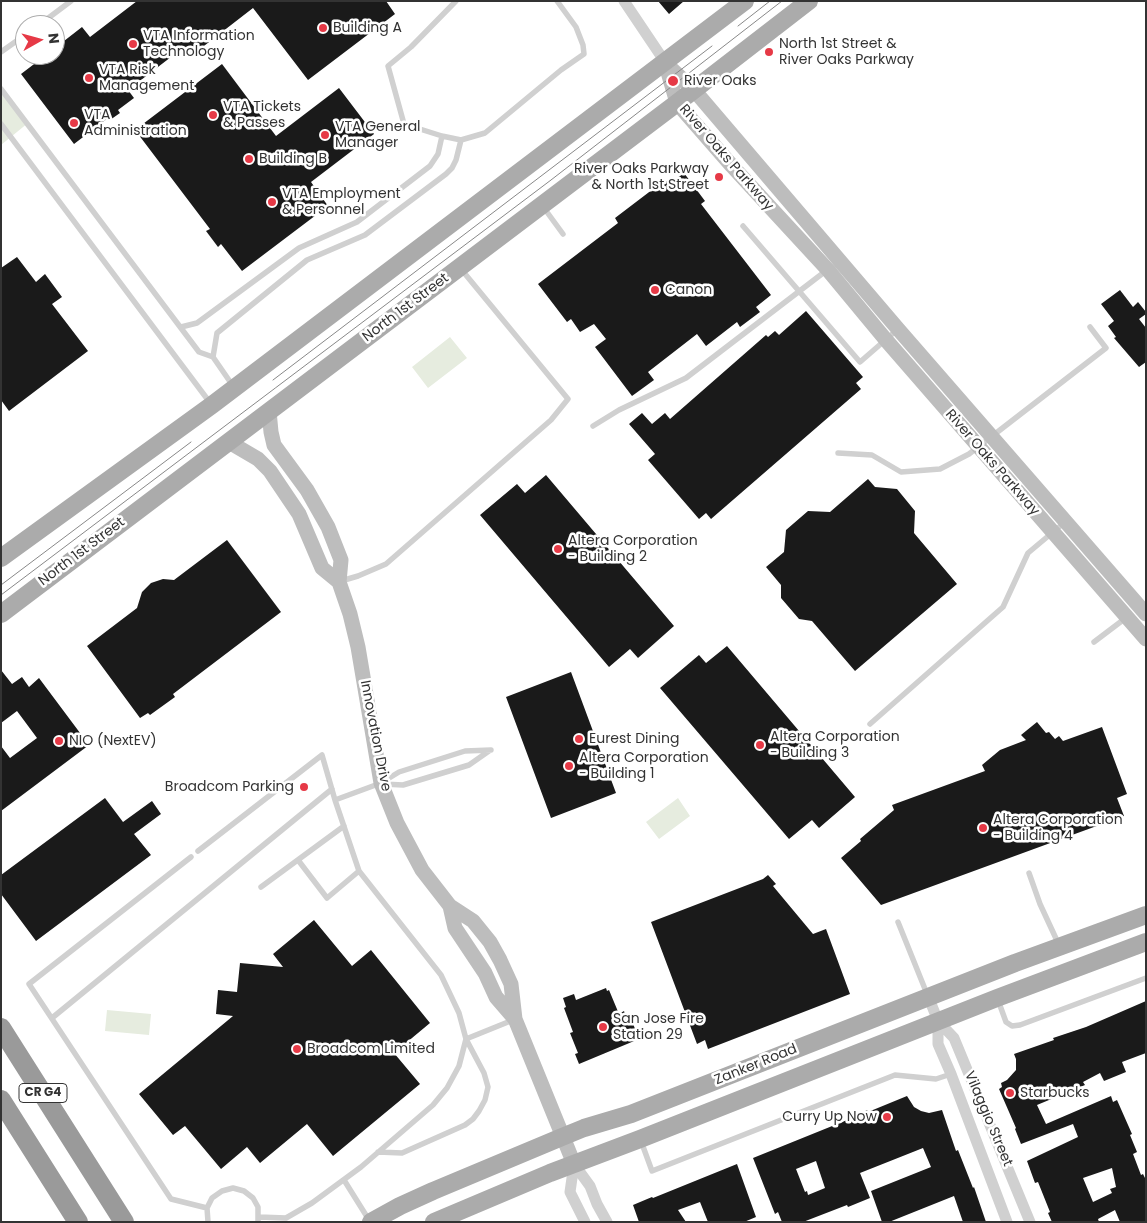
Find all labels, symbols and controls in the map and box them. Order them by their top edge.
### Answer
north arrow [15,15,65,65]
place label: Building A [333,20,402,36]
marker: Building A [317,22,329,34]
place label: VTA Information Technology [143,28,255,60]
text: N [43,32,64,45]
place label: North 1st Street & River Oaks Parkway [779,36,914,68]
marker: VTA Information Technology [127,38,139,50]
marker: North 1st Street & River Oaks Parkway [763,46,775,58]
place label: VTA Risk Management [99,62,194,94]
marker: VTA Risk Management [83,72,95,84]
place label: River Oaks [684,73,756,89]
marker: River Oaks [666,74,680,88]
place label: VTA Tickets & Passes [223,99,301,132]
street label: River Oaks Parkway [675,102,777,214]
place label: VTA Administration [84,107,187,140]
marker: VTA Tickets & Passes [207,109,219,121]
marker: VTA Administration [68,117,80,129]
place label: VTA General Manager [335,119,421,152]
marker: VTA General Manager [319,129,331,141]
place label: Building B [259,151,327,167]
marker: Building B [243,153,255,165]
place label: River Oaks Parkway & North 1st Street [574,161,709,193]
marker: River Oaks Parkway & North 1st Street [713,171,725,183]
place label: VTA Employment & Personnel [282,186,401,218]
marker: VTA Employment & Personnel [266,196,278,208]
street label: North 1st Street [360,270,452,346]
place label: Canon [665,282,712,298]
marker: Canon [649,284,661,296]
street label: River Oaks Parkway [941,407,1043,519]
street label: North 1st Street [36,514,128,590]
place label: Altera Corporation - Building 2 [568,533,698,566]
marker: Altera Corporation - Building 2 [552,543,564,555]
street label: Innovation Drive [356,679,394,793]
place label: Altera Corporation - Building 3 [770,729,900,762]
place label: Eurest Dining [589,731,679,747]
place label: NIO (NextEV) [69,733,157,749]
marker: Eurest Dining [573,733,585,745]
marker: NIO (NextEV) [53,735,65,747]
marker: Altera Corporation - Building 3 [754,739,766,751]
place label: Altera Corporation - Building 1 [579,750,709,782]
marker: Altera Corporation - Building 1 [563,760,575,772]
place label: Broadcom Parking [165,779,294,795]
marker: Broadcom Parking [298,781,310,793]
place label: Altera Corporation - Building 4 [993,812,1123,844]
marker: Altera Corporation - Building 4 [977,822,989,834]
place label: San Jose Fire Station 29 [613,1011,704,1044]
marker: San Jose Fire Station 29 [597,1021,609,1033]
place label: Broadcom Limited [307,1041,435,1057]
street label: Zanker Road [712,1041,800,1089]
marker: Broadcom Limited [291,1043,303,1055]
street label: Vilaggio Street [960,1069,1016,1169]
road number: CR G4 [19,1084,67,1102]
place label: Starbucks [1020,1085,1089,1101]
marker: Starbucks [1004,1087,1016,1099]
place label: Curry Up Now [782,1109,877,1125]
marker: Curry Up Now [881,1111,893,1123]

